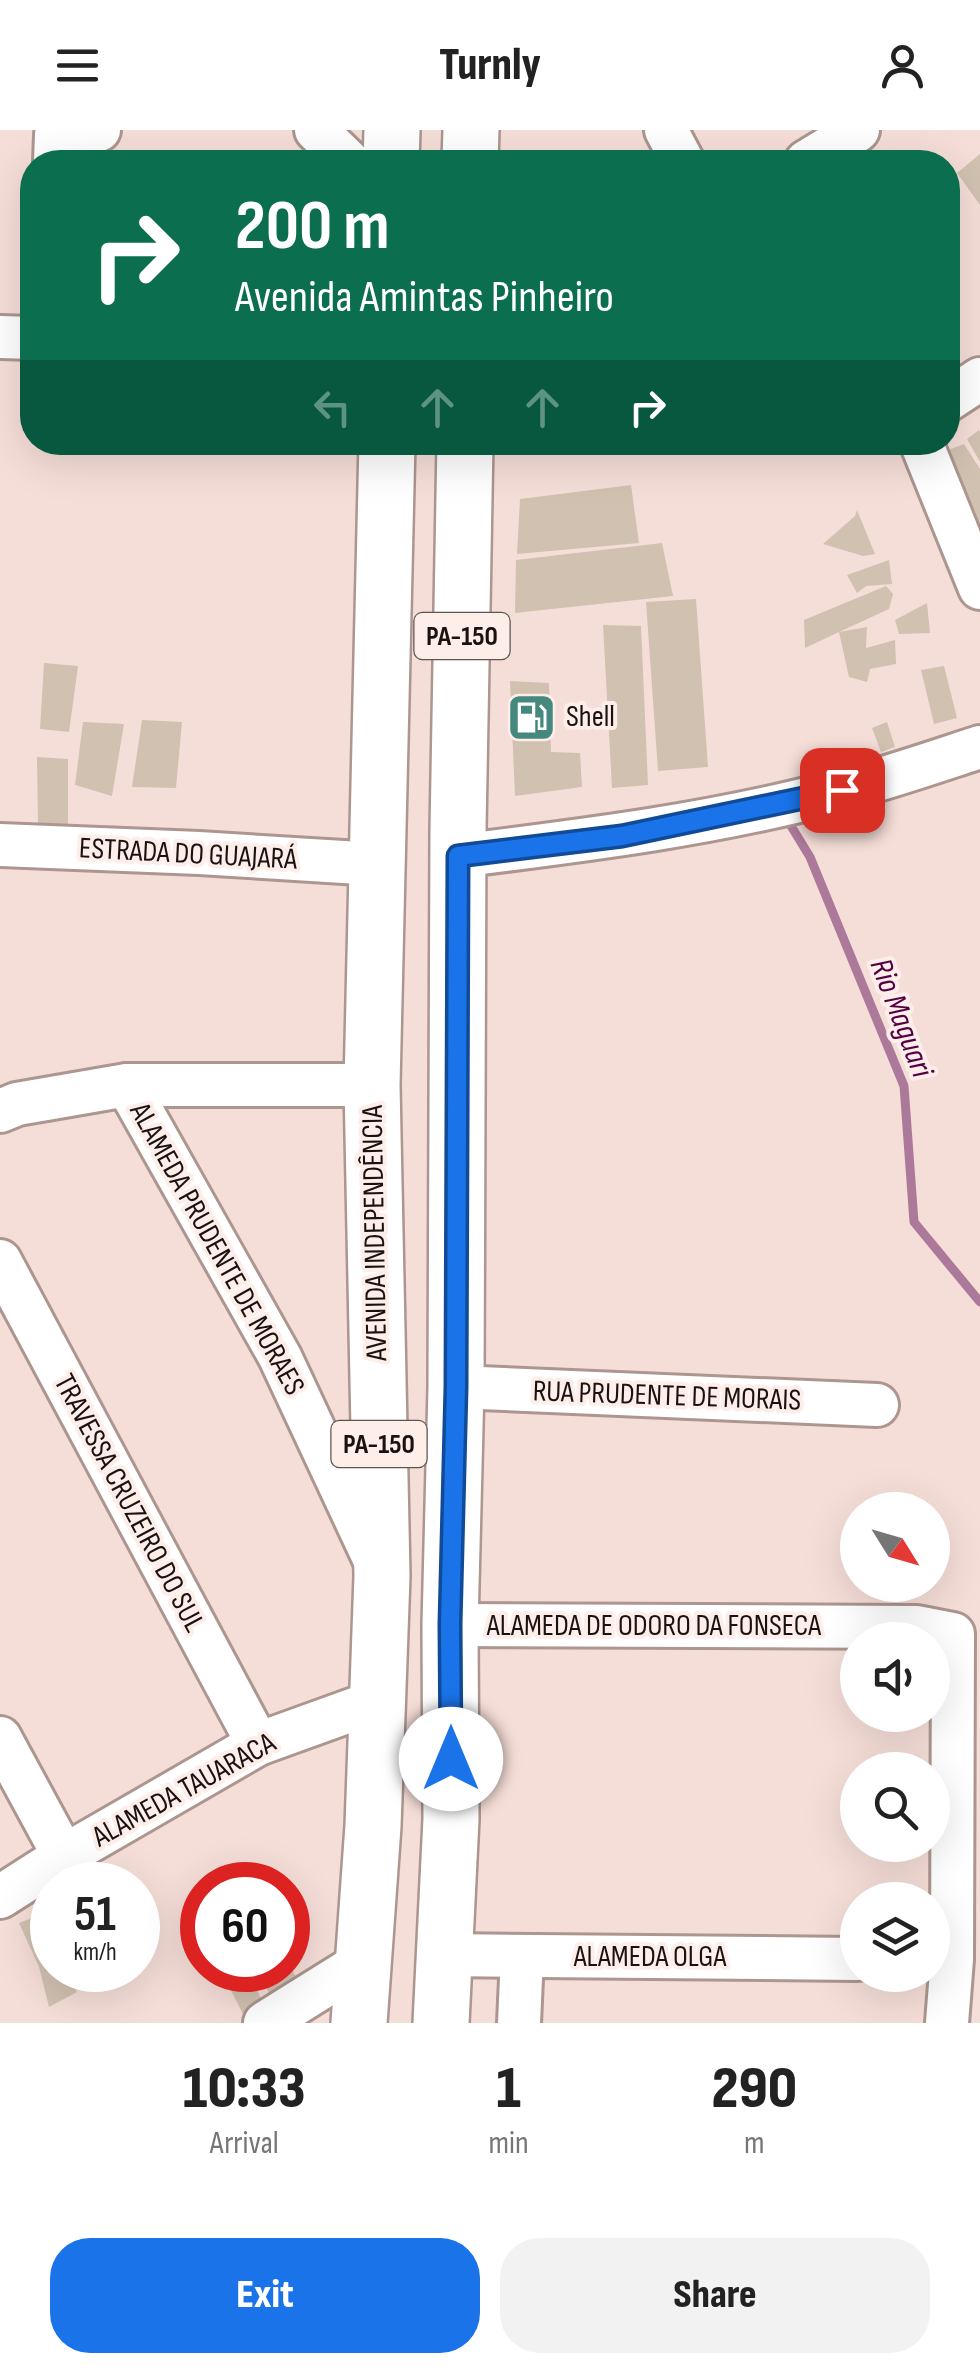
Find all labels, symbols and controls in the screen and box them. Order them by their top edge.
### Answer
icon: menu [50,38,105,93]
text: Turnly [439,38,541,93]
icon: person [875,38,930,93]
text: 200 m [235,185,390,269]
icon: right [70,190,200,320]
text: Avenida Amintas Pinheiro [235,270,614,325]
icon: left [305,380,360,435]
icon: ahead [410,380,465,435]
icon: ahead [515,380,570,435]
icon: right [620,380,675,435]
road number: PA-150 [414,613,510,659]
fuel station icon: Shell [505,691,557,743]
place label: Shell [566,699,615,735]
pin [800,748,885,833]
icon: arrive [815,763,870,818]
street label: ESTRADA DO GUAJARÁ [78,830,298,878]
water label: Rio Maguari [861,953,942,1084]
street label: ALAMEDA PRUDENTE DE MORAES [121,1096,312,1401]
street label: AVENIDA INDEPENDÊNCIA [355,1105,395,1362]
street label: TRAVESSA CRUZEIRO DO SUL [46,1368,212,1638]
street label: RUA PRUDENTE DE MORAIS [532,1373,802,1419]
road number: PA-150 [332,1421,426,1467]
north arrow [840,1492,950,1602]
map controls [840,1492,950,1992]
street label: ALAMEDA DE ODORO DA FONSECA [486,1608,821,1644]
button: sound [840,1622,950,1732]
position arrow [399,1707,503,1811]
street label: ALAMEDA TAUARACA [85,1725,282,1856]
button: search [840,1752,950,1862]
speed limit sign: 60 [180,1862,310,1992]
button: layers [840,1882,950,1992]
text: 51 [74,1885,116,1945]
text: km/h [73,1937,117,1968]
street label: ALAMEDA OLGA [573,1939,726,1975]
text: 10:33 [183,2053,306,2125]
text: 1 [496,2053,521,2125]
text: 290 [712,2053,797,2125]
text: Arrival [210,2124,279,2163]
text: min [489,2124,529,2163]
text: m [744,2124,765,2163]
button: Exit [50,2238,480,2353]
button: Share [500,2238,930,2353]

